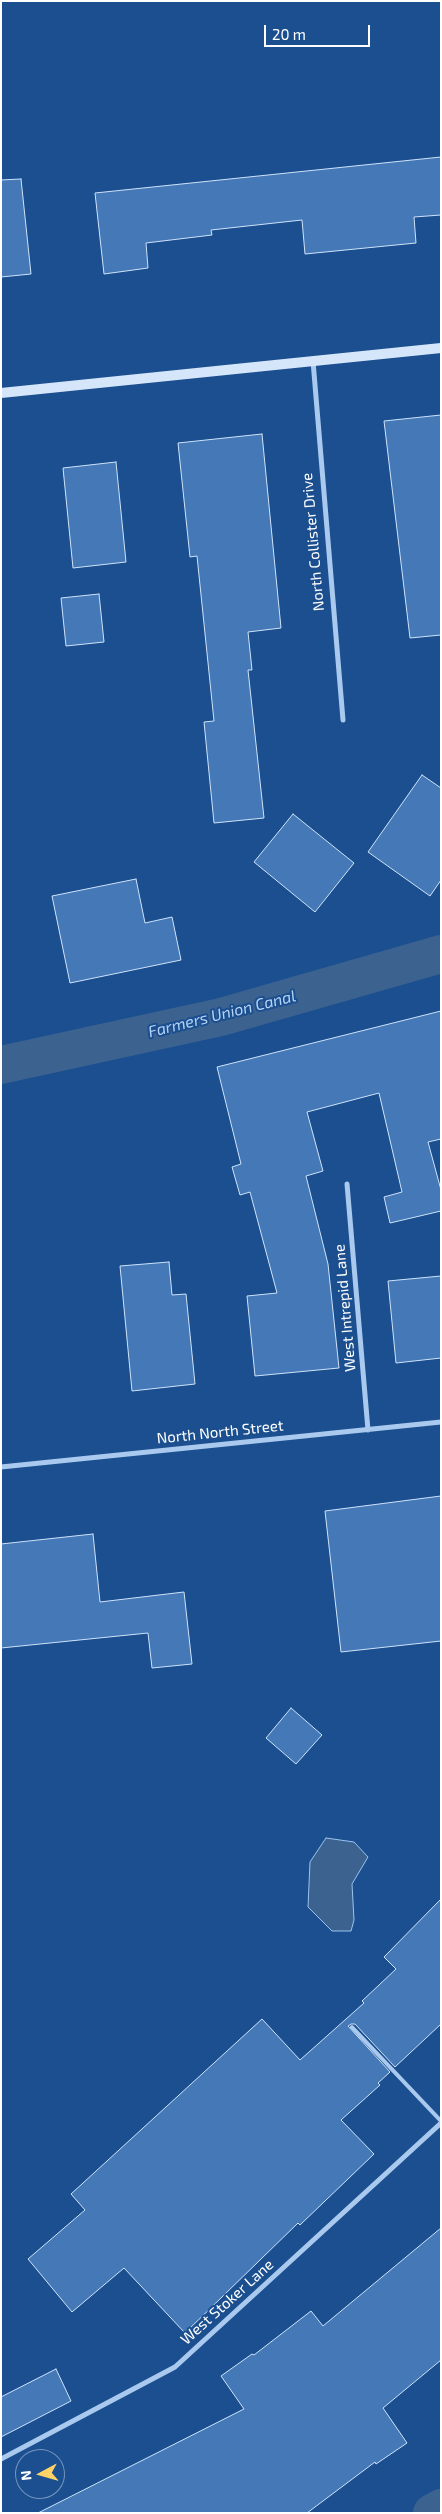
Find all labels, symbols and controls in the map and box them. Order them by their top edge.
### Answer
scale bar [267,15,373,47]
text: 20 m [272,25,306,43]
street label: North Collister Drive [298,472,328,612]
water label: Farmers Union Canal [146,986,298,1042]
street label: West Intrepid Lane [330,1243,360,1373]
street label: North North Street [156,1416,284,1448]
street label: West Stoker Lane [177,2256,277,2348]
north arrow [15,2449,65,2499]
text: N [17,2470,35,2481]

